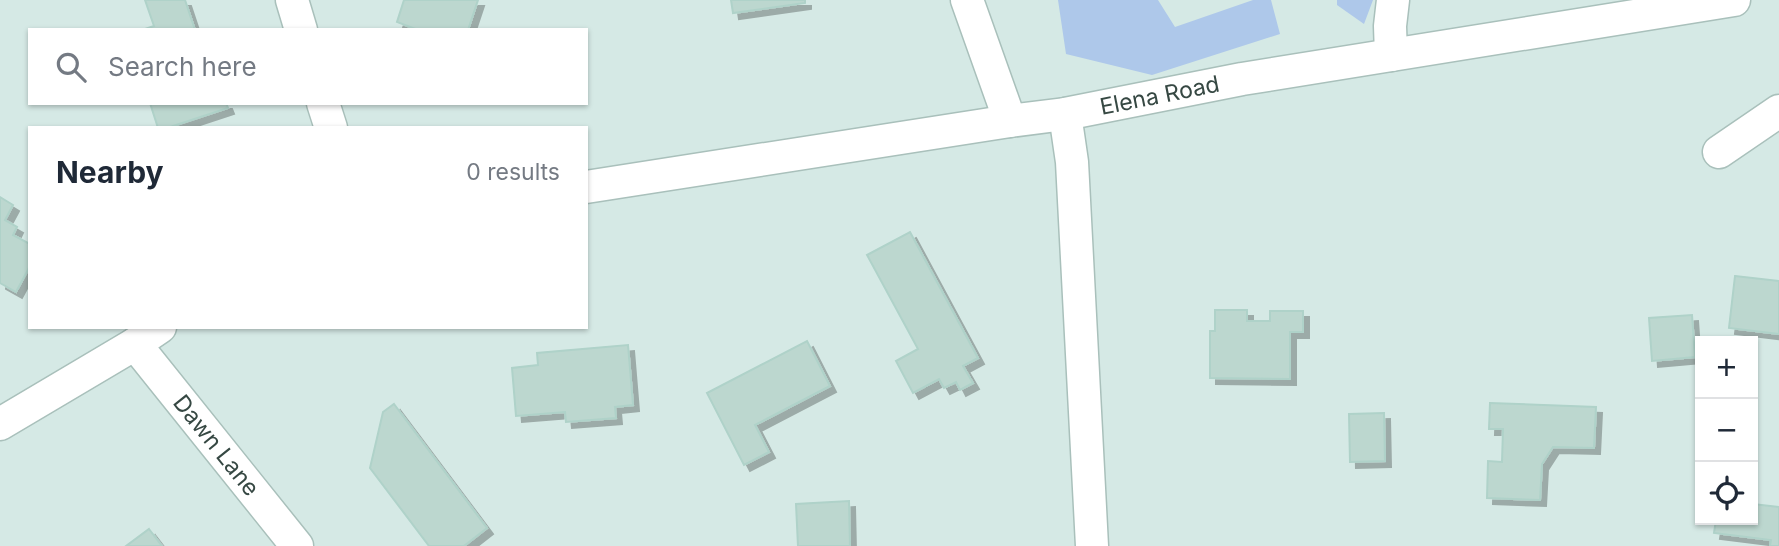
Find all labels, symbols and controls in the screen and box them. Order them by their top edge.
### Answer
search box [28,28,588,105]
icon: search [52,48,90,86]
text: Search here [108,51,257,82]
street label: Elena Road [1097,70,1222,121]
text: Nearby [56,154,164,190]
text: 0 results [466,158,560,186]
map controls [1695,336,1758,525]
button: + [1695,336,1758,399]
street label: Dawn Lane [167,389,265,502]
button: − [1695,399,1758,462]
button: locate [1695,462,1758,525]

